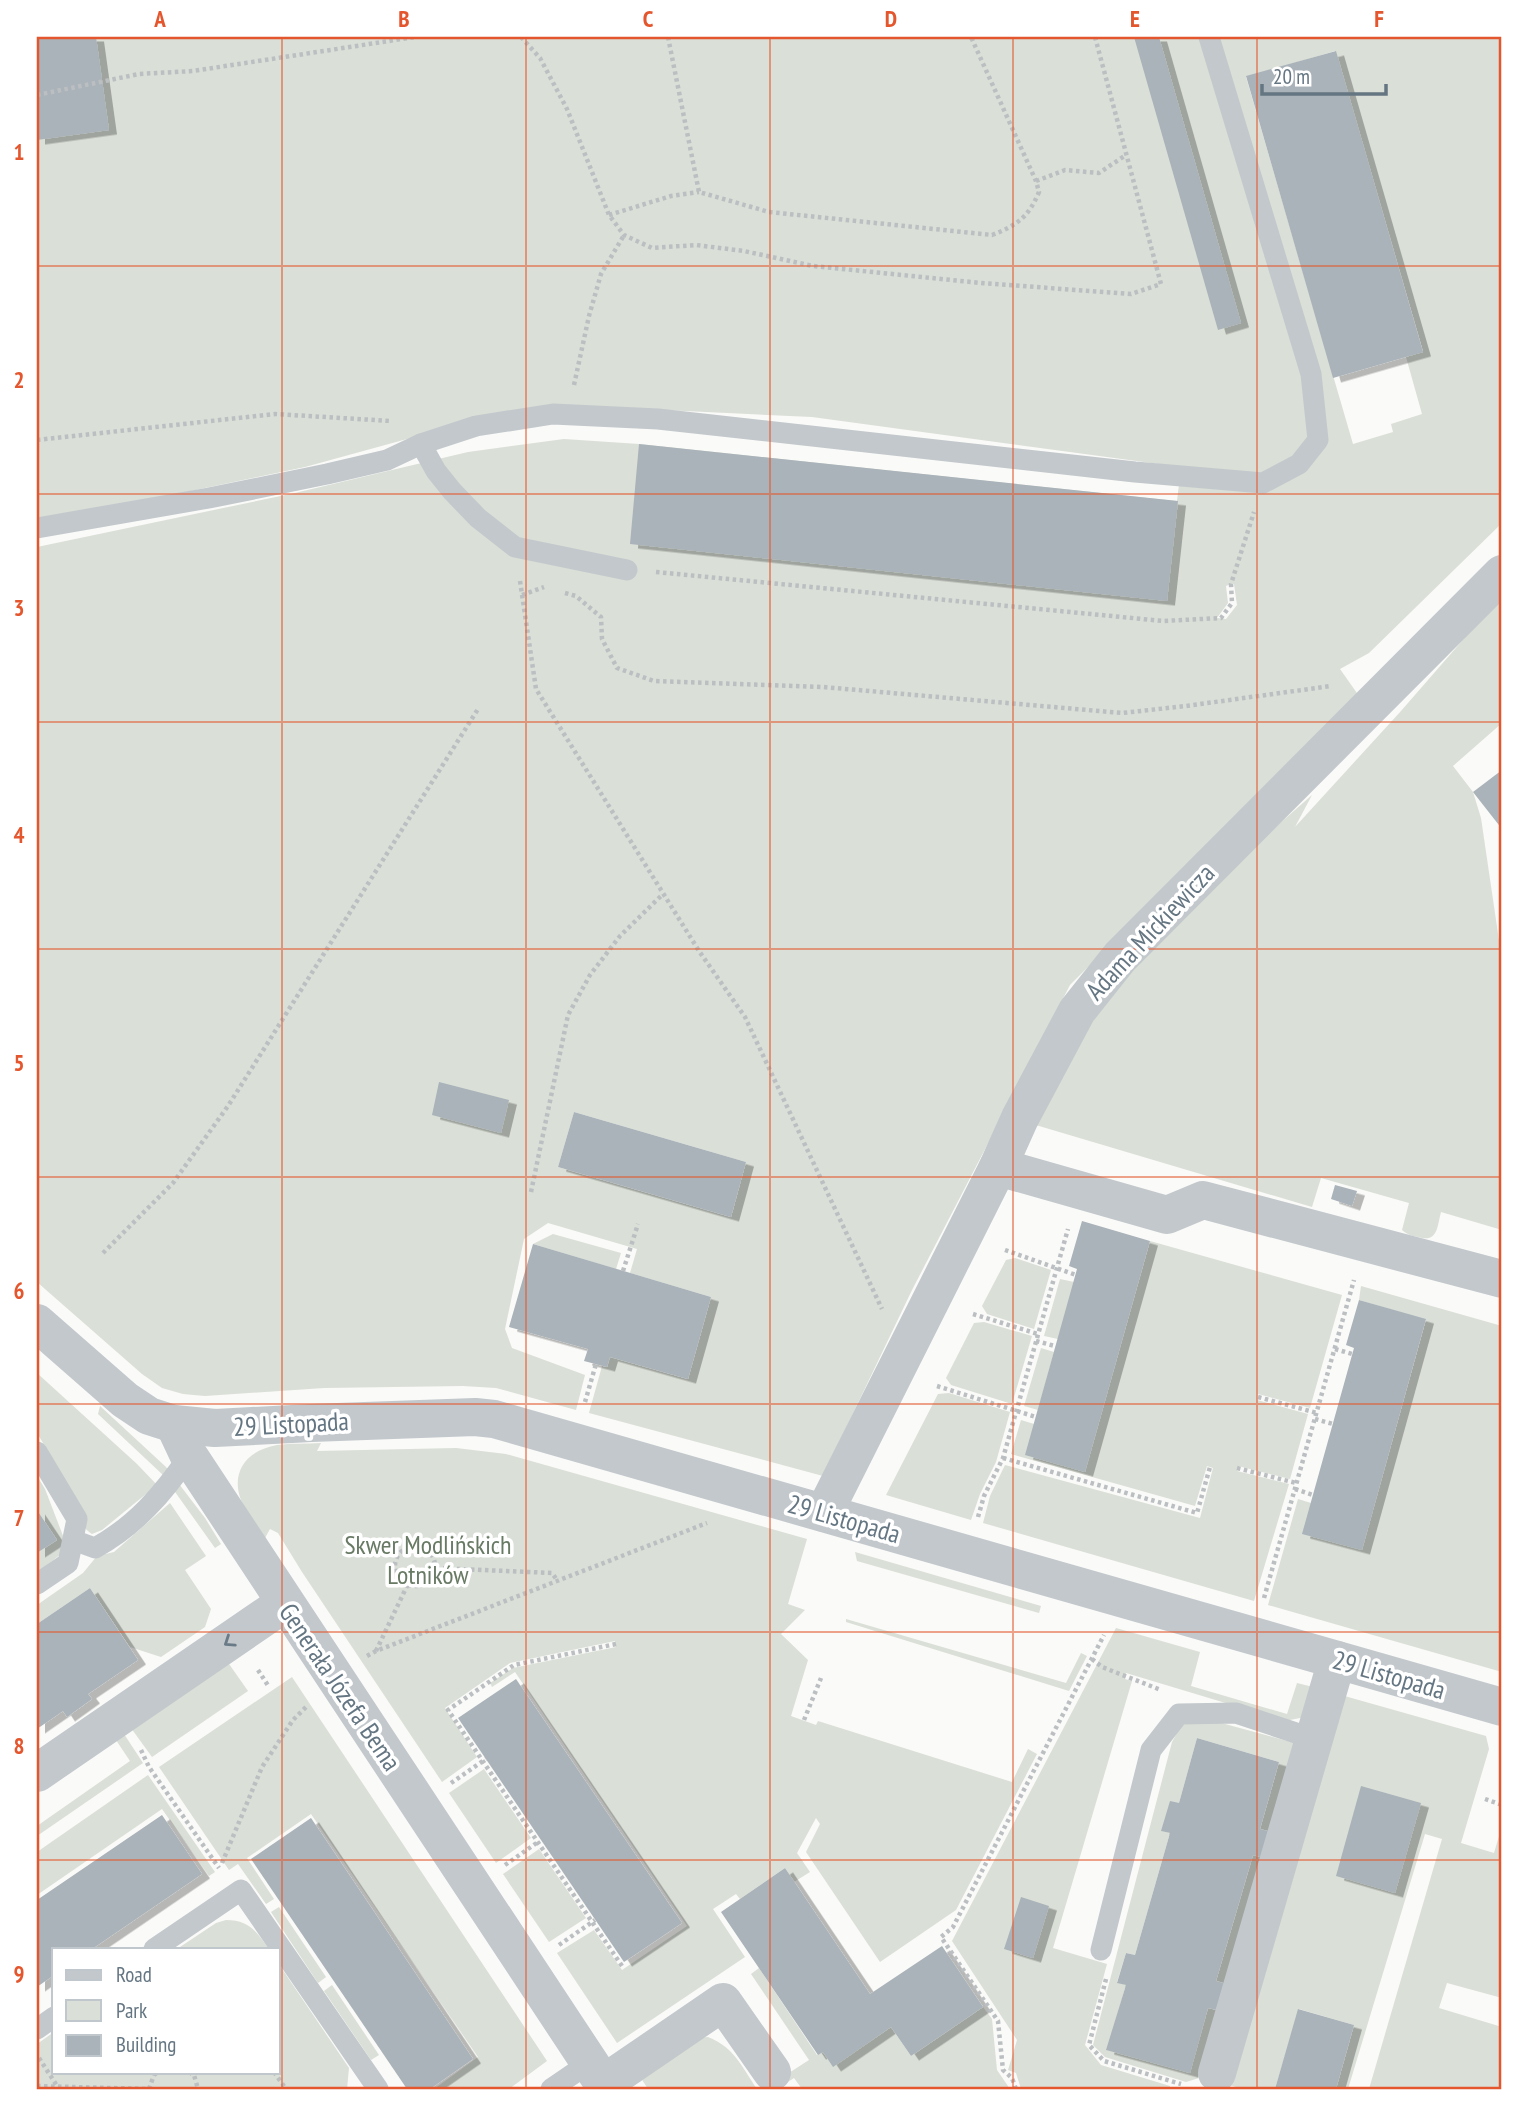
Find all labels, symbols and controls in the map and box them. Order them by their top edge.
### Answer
text: A [153,4,166,33]
text: B [398,4,410,33]
text: C [643,4,654,33]
text: D [885,4,897,33]
text: E [1130,4,1140,33]
text: F [1374,4,1384,33]
scale bar [1262,52,1387,96]
text: 20 m [1273,63,1310,90]
text: 1 [14,137,25,166]
text: 2 [14,365,25,394]
text: 3 [14,593,25,622]
text: 4 [14,820,25,849]
street label: Adama Mickiewicza [1078,857,1221,1007]
text: 5 [14,1048,25,1077]
text: 6 [14,1276,25,1305]
street label: 29 Listopada [232,1404,350,1443]
street label: 29 Listopada [784,1487,904,1550]
text: 7 [14,1503,25,1532]
park label: Skwer Modlińskich Lotników [344,1528,512,1591]
street label: Generała Józefa Bema [272,1597,409,1777]
one-way arrow [224,1634,237,1646]
street label: 29 Listopada [1329,1643,1449,1706]
text: 8 [14,1731,25,1760]
legend [52,1948,280,2074]
text: 9 [14,1959,25,1988]
text: Road [116,1961,152,1988]
text: Park [116,1997,147,2024]
text: Building [116,2031,176,2058]

